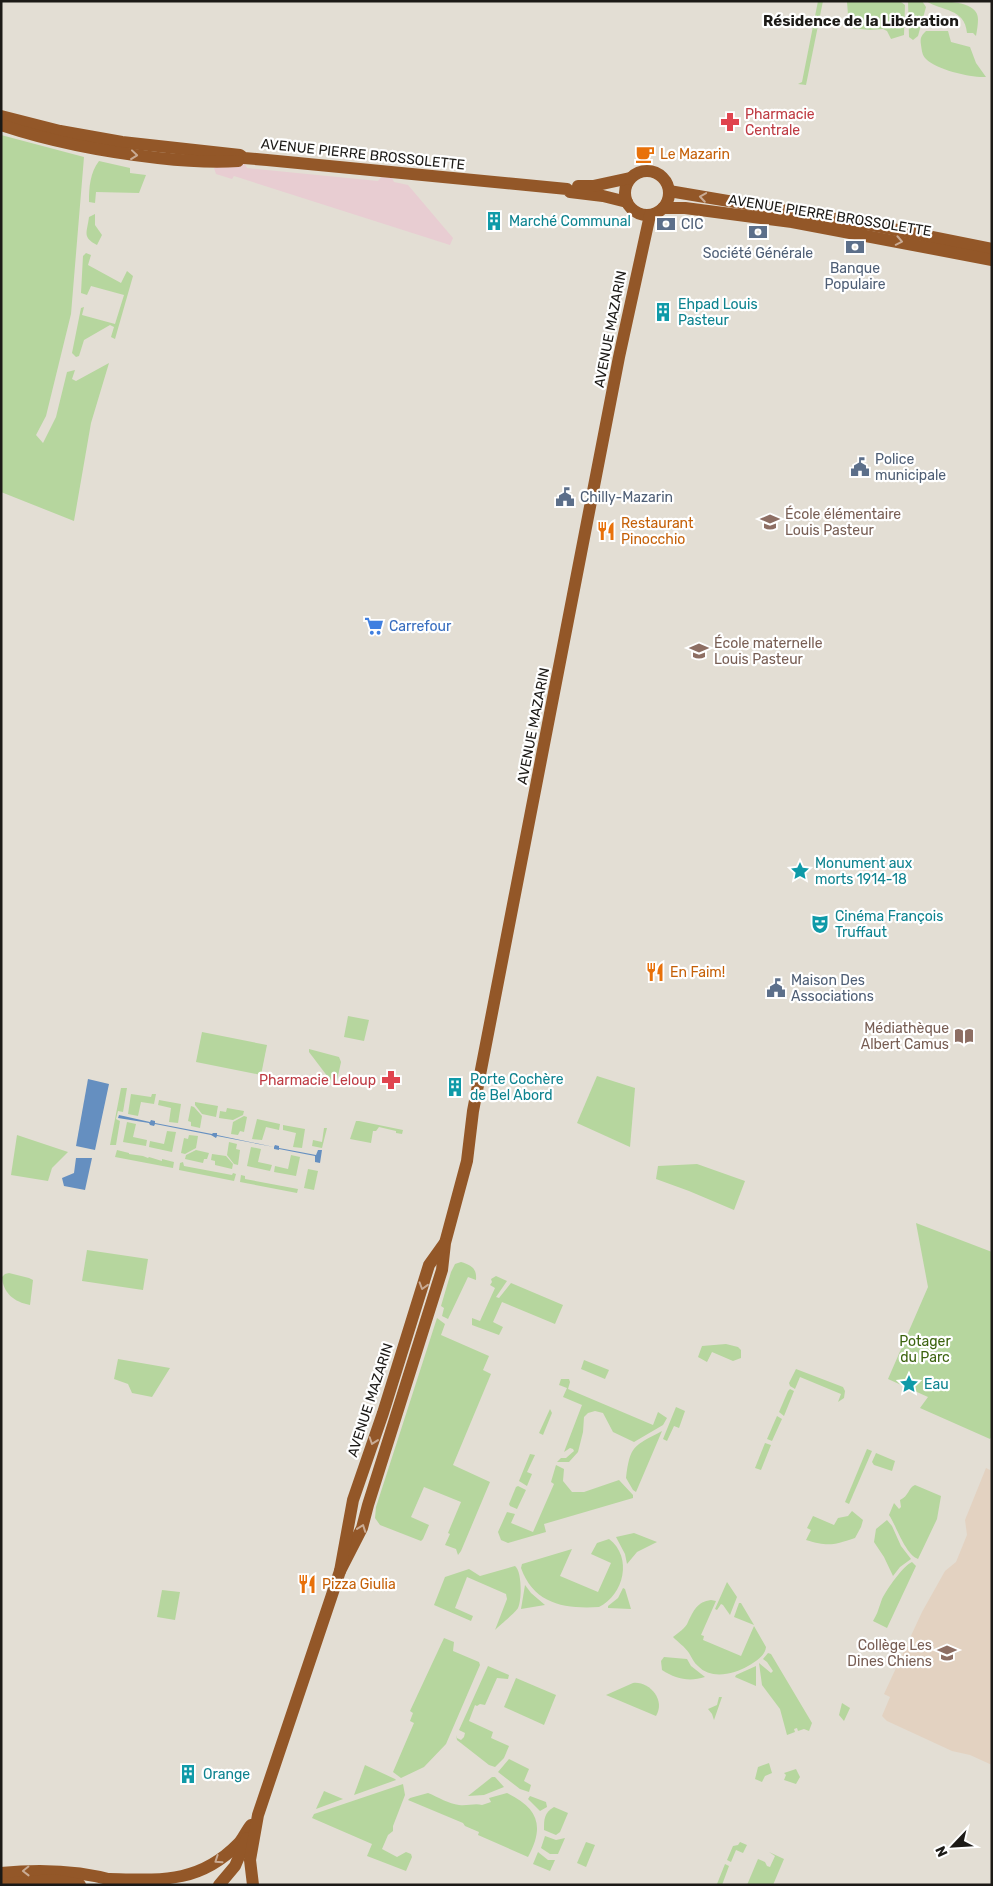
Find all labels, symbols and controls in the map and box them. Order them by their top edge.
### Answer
district label: Résidence de la Libération [763,12,959,30]
place label: Pharmacie Centrale [745,106,815,139]
pharmacy icon: Pharmacie Centrale [719,111,741,133]
street label: AVENUE PIERRE BROSSOLETTE [260,135,466,174]
cafe icon: Le Mazarin [634,143,656,165]
place label: Le Mazarin [660,146,730,163]
one-way arrow [130,149,138,160]
street label: AVENUE PIERRE BROSSOLETTE [727,191,933,240]
one-way arrow [698,193,707,203]
building icon: Marché Communal [483,210,505,232]
place label: Marché Communal [509,213,631,230]
bank icon: CIC [655,213,677,235]
place label: CIC [681,216,703,233]
bank icon: Société Générale [747,221,769,243]
one-way arrow [895,235,904,246]
bank icon: Banque Populaire [844,236,866,258]
place label: Société Générale [703,245,813,262]
place label: Banque Populaire [824,260,886,293]
street label: AVENUE MAZARIN [591,269,630,389]
place label: Ehpad Louis Pasteur [678,296,758,329]
building icon: Ehpad Louis Pasteur [652,301,674,323]
place label: Police municipale [875,451,946,484]
public building icon: Police municipale [849,456,871,478]
public building icon: Chilly-Mazarin [554,486,576,508]
place label: Chilly-Mazarin [580,489,673,506]
place label: École élémentaire Louis Pasteur [785,505,901,539]
school or university icon: École élémentaire Louis Pasteur [759,511,781,533]
place label: Restaurant Pinocchio [621,515,694,548]
restaurant icon: Restaurant Pinocchio [595,520,617,542]
supermarket icon: Carrefour [363,615,385,637]
place label: Carrefour [389,618,452,635]
place label: École maternelle Louis Pasteur [714,634,823,668]
school or university icon: École maternelle Louis Pasteur [688,640,710,662]
street label: AVENUE MAZARIN [514,666,553,786]
place label: Monument aux morts 1914-18 [815,855,913,888]
place icon: Monument aux morts 1914-18 [789,860,811,882]
place label: Cinéma François Truffaut [835,908,943,941]
theatre icon: Cinéma François Truffaut [809,913,831,935]
restaurant icon: En Faim! [644,961,666,983]
place label: En Faim! [670,964,725,981]
place label: Maison Des Associations [791,972,874,1005]
public building icon: Maison Des Associations [765,977,787,999]
place label: Médiathèque Albert Camus [861,1020,949,1053]
library icon: Médiathèque Albert Camus [953,1025,975,1047]
pharmacy icon: Pharmacie Leloup [380,1069,402,1091]
place label: Porte Cochère de Bel Abord [470,1071,564,1104]
place label: Pharmacie Leloup [259,1072,376,1089]
building icon: Porte Cochère de Bel Abord [444,1076,466,1098]
one-way arrow [418,1282,428,1290]
park label: Potager du Parc [899,1333,951,1366]
street label: AVENUE MAZARIN [344,1341,397,1459]
place icon: Eau [898,1373,920,1395]
place label: Eau [924,1376,949,1393]
one-way arrow [369,1436,379,1445]
one-way arrow [355,1524,366,1533]
restaurant icon: Pizza Giulia [296,1573,318,1595]
place label: Pizza Giulia [322,1576,396,1593]
place label: Collège Les Dines Chiens [847,1637,932,1670]
school or university icon: Collège Les Dines Chiens [936,1642,958,1664]
building icon: Orange [177,1763,199,1785]
place label: Orange [203,1766,250,1783]
north arrow [928,1821,978,1871]
text: N [932,1843,952,1859]
one-way arrow [214,1854,224,1863]
one-way arrow [21,1866,29,1876]

